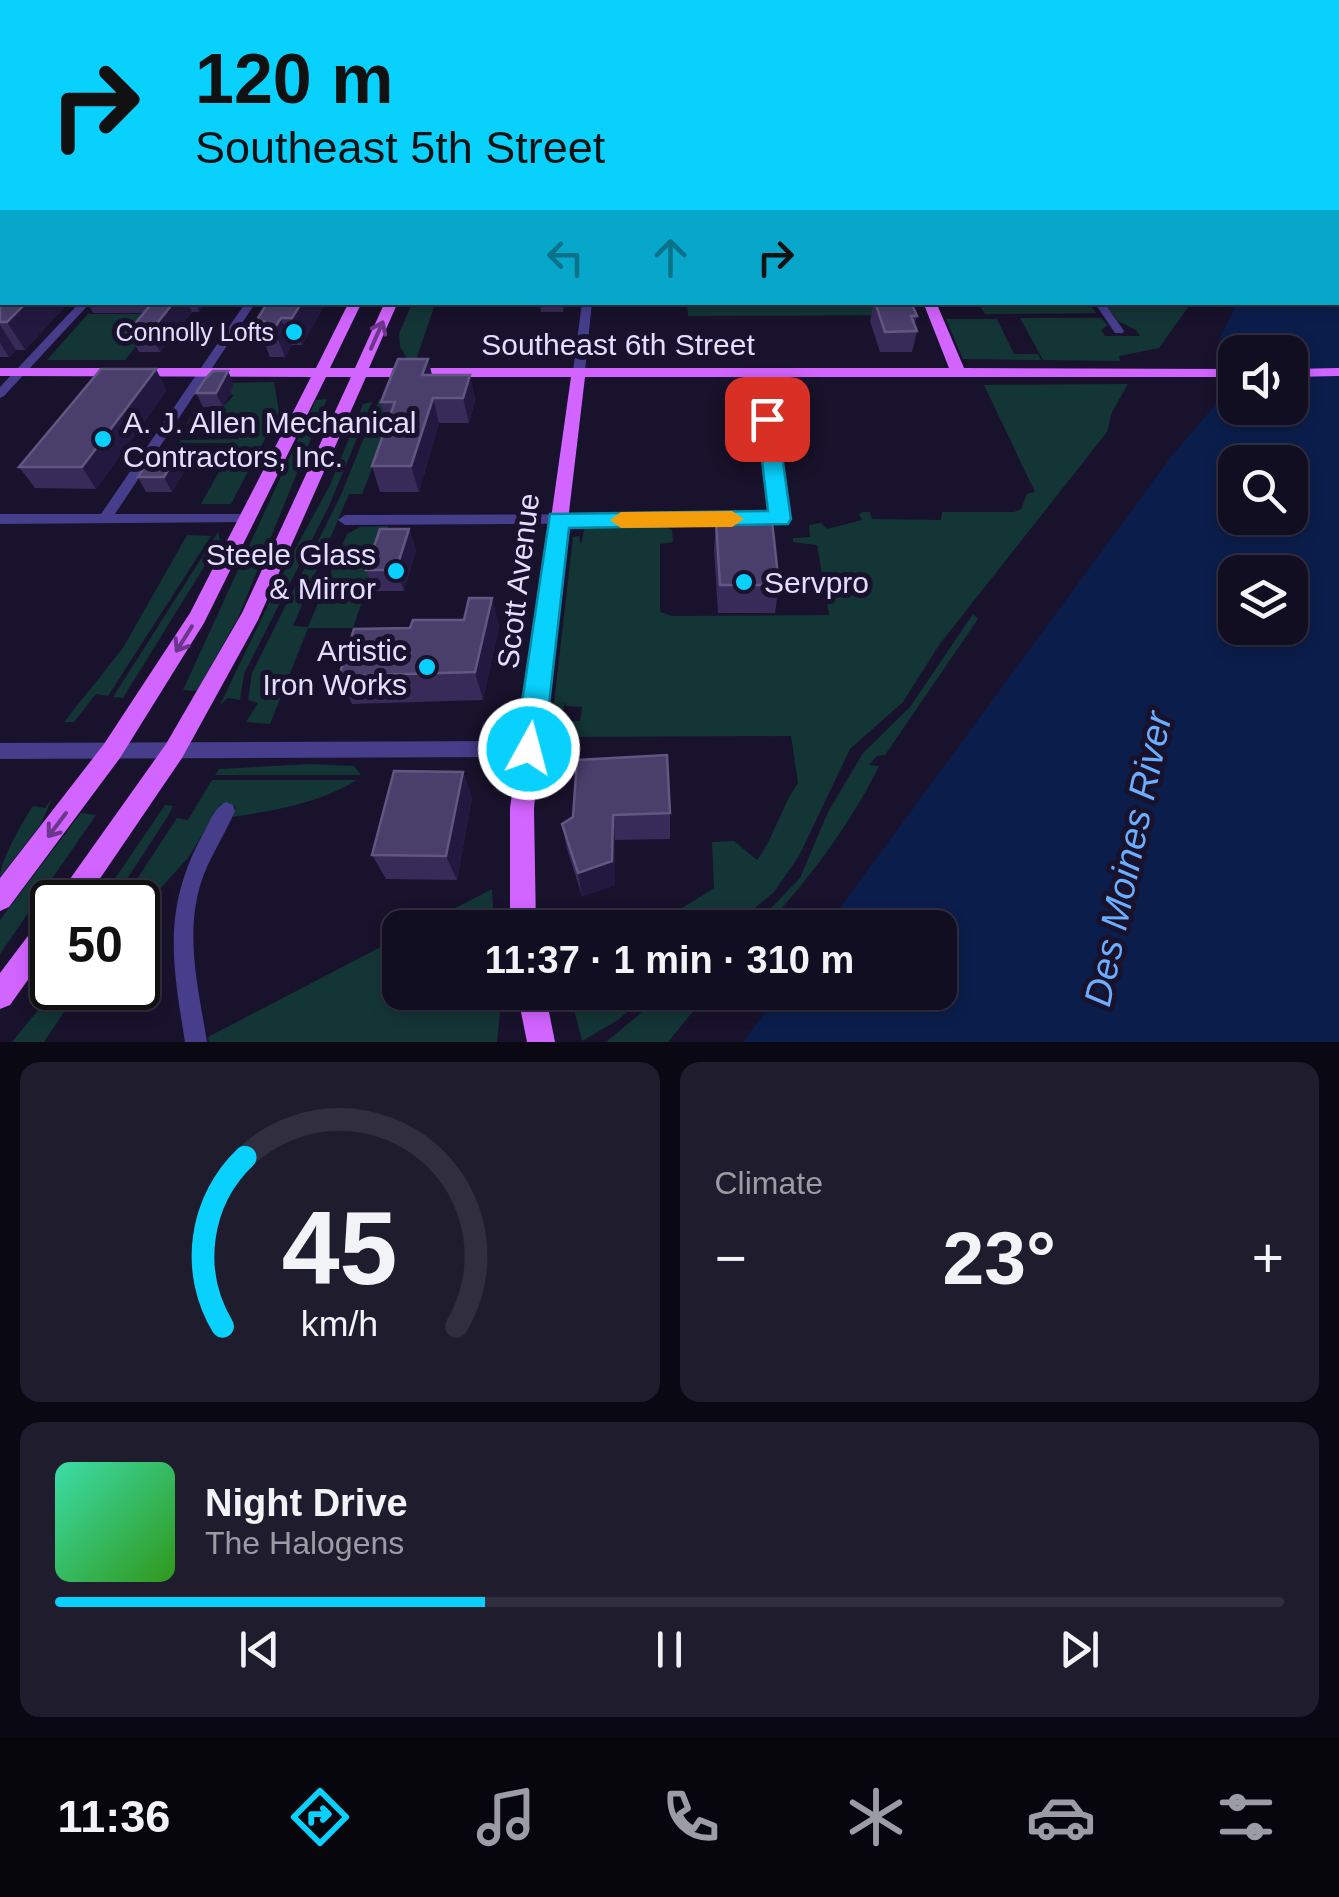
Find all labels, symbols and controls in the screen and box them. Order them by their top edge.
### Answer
icon: right [30,40,160,170]
text: 120 m [195,40,393,118]
text: Southeast 5th Street [195,122,605,173]
icon: left [538,230,593,285]
icon: ahead [643,230,698,285]
icon: right [748,230,803,285]
place label: Connolly Lofts [116,318,274,346]
marker: Connolly Lofts [283,321,305,343]
one-way arrow [369,321,388,351]
street label: Southeast 6th Street [481,328,755,361]
map controls [1218,335,1308,645]
button: sound [1218,335,1308,425]
pin [725,377,810,462]
icon: arrive [740,392,795,447]
place label: A. J. Allen Mechanical Contractors, Inc. [123,406,416,473]
marker: A. J. Allen Mechanical Contractors, Inc. [92,428,114,450]
button: search [1218,445,1308,535]
street label: Scott Avenue [491,492,545,670]
place label: Steele Glass & Mirror [206,538,376,605]
button: layers [1218,555,1308,645]
marker: Steele Glass & Mirror [385,560,407,582]
place label: Servpro [764,566,869,599]
marker: Servpro [733,571,755,593]
one-way arrow [174,624,194,652]
place label: Artistic Iron Works [263,634,407,701]
marker: Artistic Iron Works [416,656,438,678]
position arrow [477,697,581,801]
water label: Des Moines River [1076,707,1180,1010]
one-way arrow [47,811,68,838]
speed limit sign: 50 [30,880,160,1010]
text: 11:37 · 1 min · 310 m [485,939,854,981]
text: Climate [715,1165,823,1201]
text: 45 [282,1190,398,1306]
text: 23° [943,1216,1056,1300]
text: − [715,1227,747,1289]
text: + [1252,1227,1284,1289]
text: km/h [301,1304,378,1344]
text: Night Drive [205,1482,408,1524]
text: The Halogens [205,1525,404,1561]
icon: previous [232,1622,287,1677]
icon: pause [642,1622,697,1677]
icon: next [1052,1622,1107,1677]
icon: directions [285,1782,355,1852]
icon: music [471,1782,541,1852]
icon: phone [656,1782,726,1852]
icon: climate [841,1782,911,1852]
icon: car [1026,1782,1096,1852]
icon: filters [1211,1782,1281,1852]
text: 11:36 [58,1791,170,1842]

